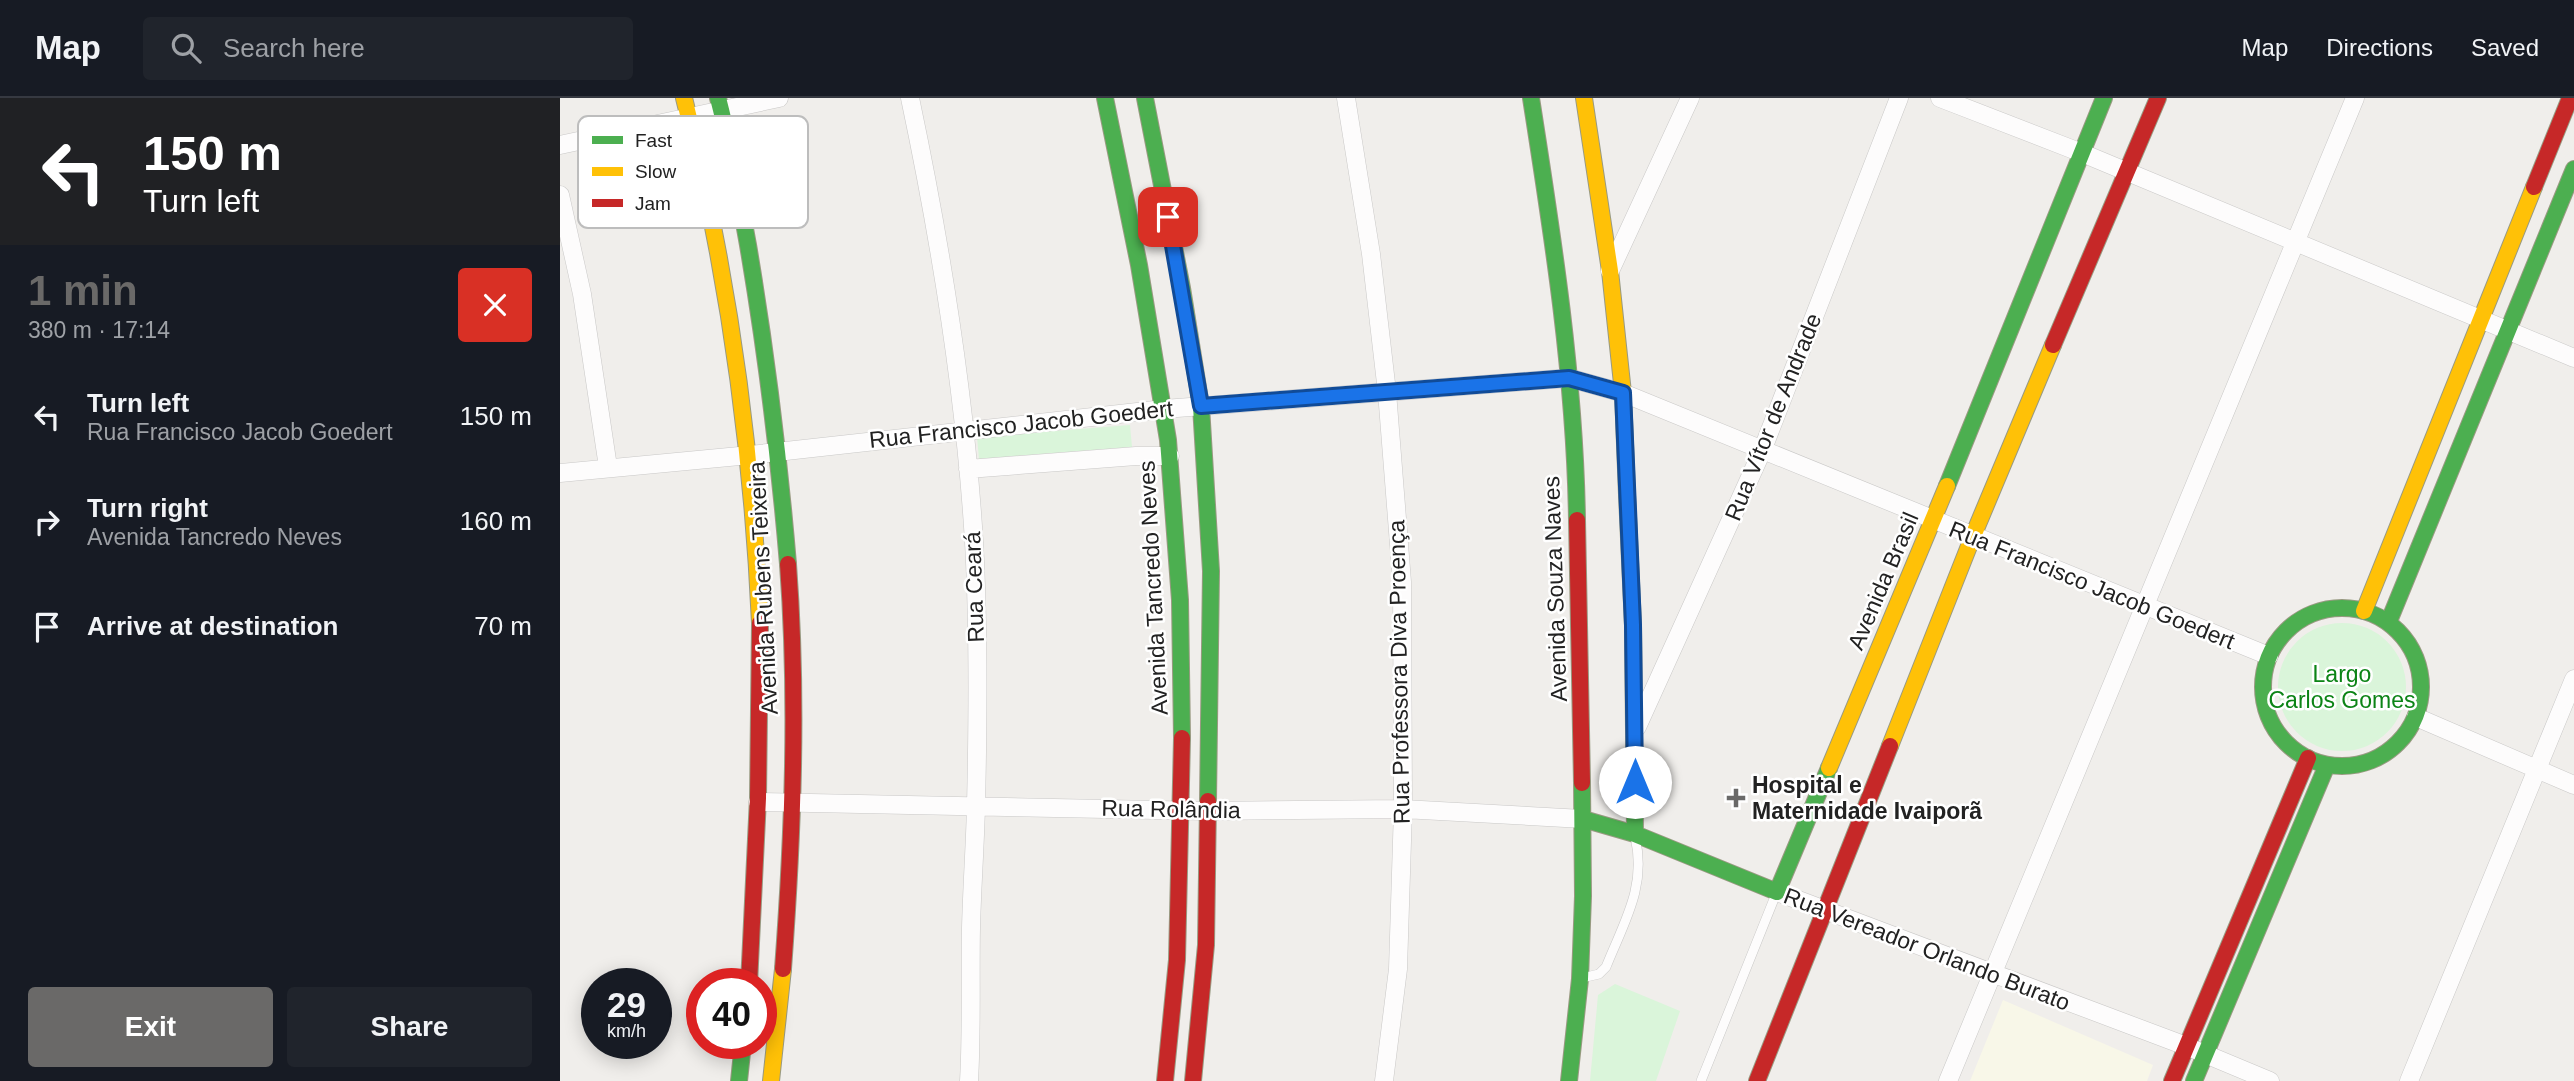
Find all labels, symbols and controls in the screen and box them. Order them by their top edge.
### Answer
search box [143,17,633,80]
text: Map [35,29,101,66]
icon: search [167,29,205,67]
text: Search here [223,33,365,63]
text: Map [2242,34,2288,61]
text: Directions [2326,34,2433,61]
text: Saved [2471,34,2539,61]
legend [578,116,808,228]
icon: left [28,126,119,217]
text: 150 m [143,126,282,180]
text: Fast [635,130,673,151]
text: Slow [635,161,676,182]
text: Turn left [143,183,259,219]
pin [1138,187,1198,247]
text: Jam [635,193,671,214]
icon: arrive [1149,198,1187,236]
text: 1 min [28,267,138,314]
button: close [458,268,532,342]
street label: Rua Vítor de Andrade [1720,310,1826,524]
text: 380 m · 17:14 [28,317,170,343]
text: Turn left [87,388,189,418]
street label: Rua Francisco Jacob Goedert [868,395,1175,453]
icon: left [28,398,66,436]
text: 150 m [460,401,532,431]
text: Rua Francisco Jacob Goedert [87,419,393,445]
street label: Avenida Rubens Teixeira [743,460,783,715]
street label: Avenida Tancredo Neves [1133,460,1173,716]
street label: Avenida Souza Naves [1538,476,1572,702]
text: Turn right [87,493,208,523]
icon: right [28,503,66,541]
text: 160 m [460,506,532,536]
street label: Avenida Brasil [1842,508,1924,654]
street label: Rua Francisco Jacob Goedert [1945,516,2239,655]
street label: Rua Professora Diva Proença [1383,519,1415,824]
text: Avenida Tancredo Neves [87,524,342,550]
street label: Rua Ceará [959,531,989,643]
icon: arrive [28,608,66,646]
text: Arrive at destination [87,611,338,641]
text: 70 m [474,611,532,641]
park label: Largo Carlos Gomes [2269,661,2415,713]
position arrow [1598,745,1672,819]
place label: Hospital e Maternidade Ivaiporã [1752,772,1982,824]
marker: Hospital e Maternidade Ivaiporã [1726,788,1746,808]
street label: Rua Rolândia [1101,795,1241,823]
street label: Rua Vereador Orlando Burato [1780,882,2074,1016]
speed limit sign: 40 [686,968,777,1059]
text: 29 [607,985,646,1024]
button: Exit [28,987,273,1067]
button: Share [287,987,532,1067]
text: km/h [607,1021,646,1041]

